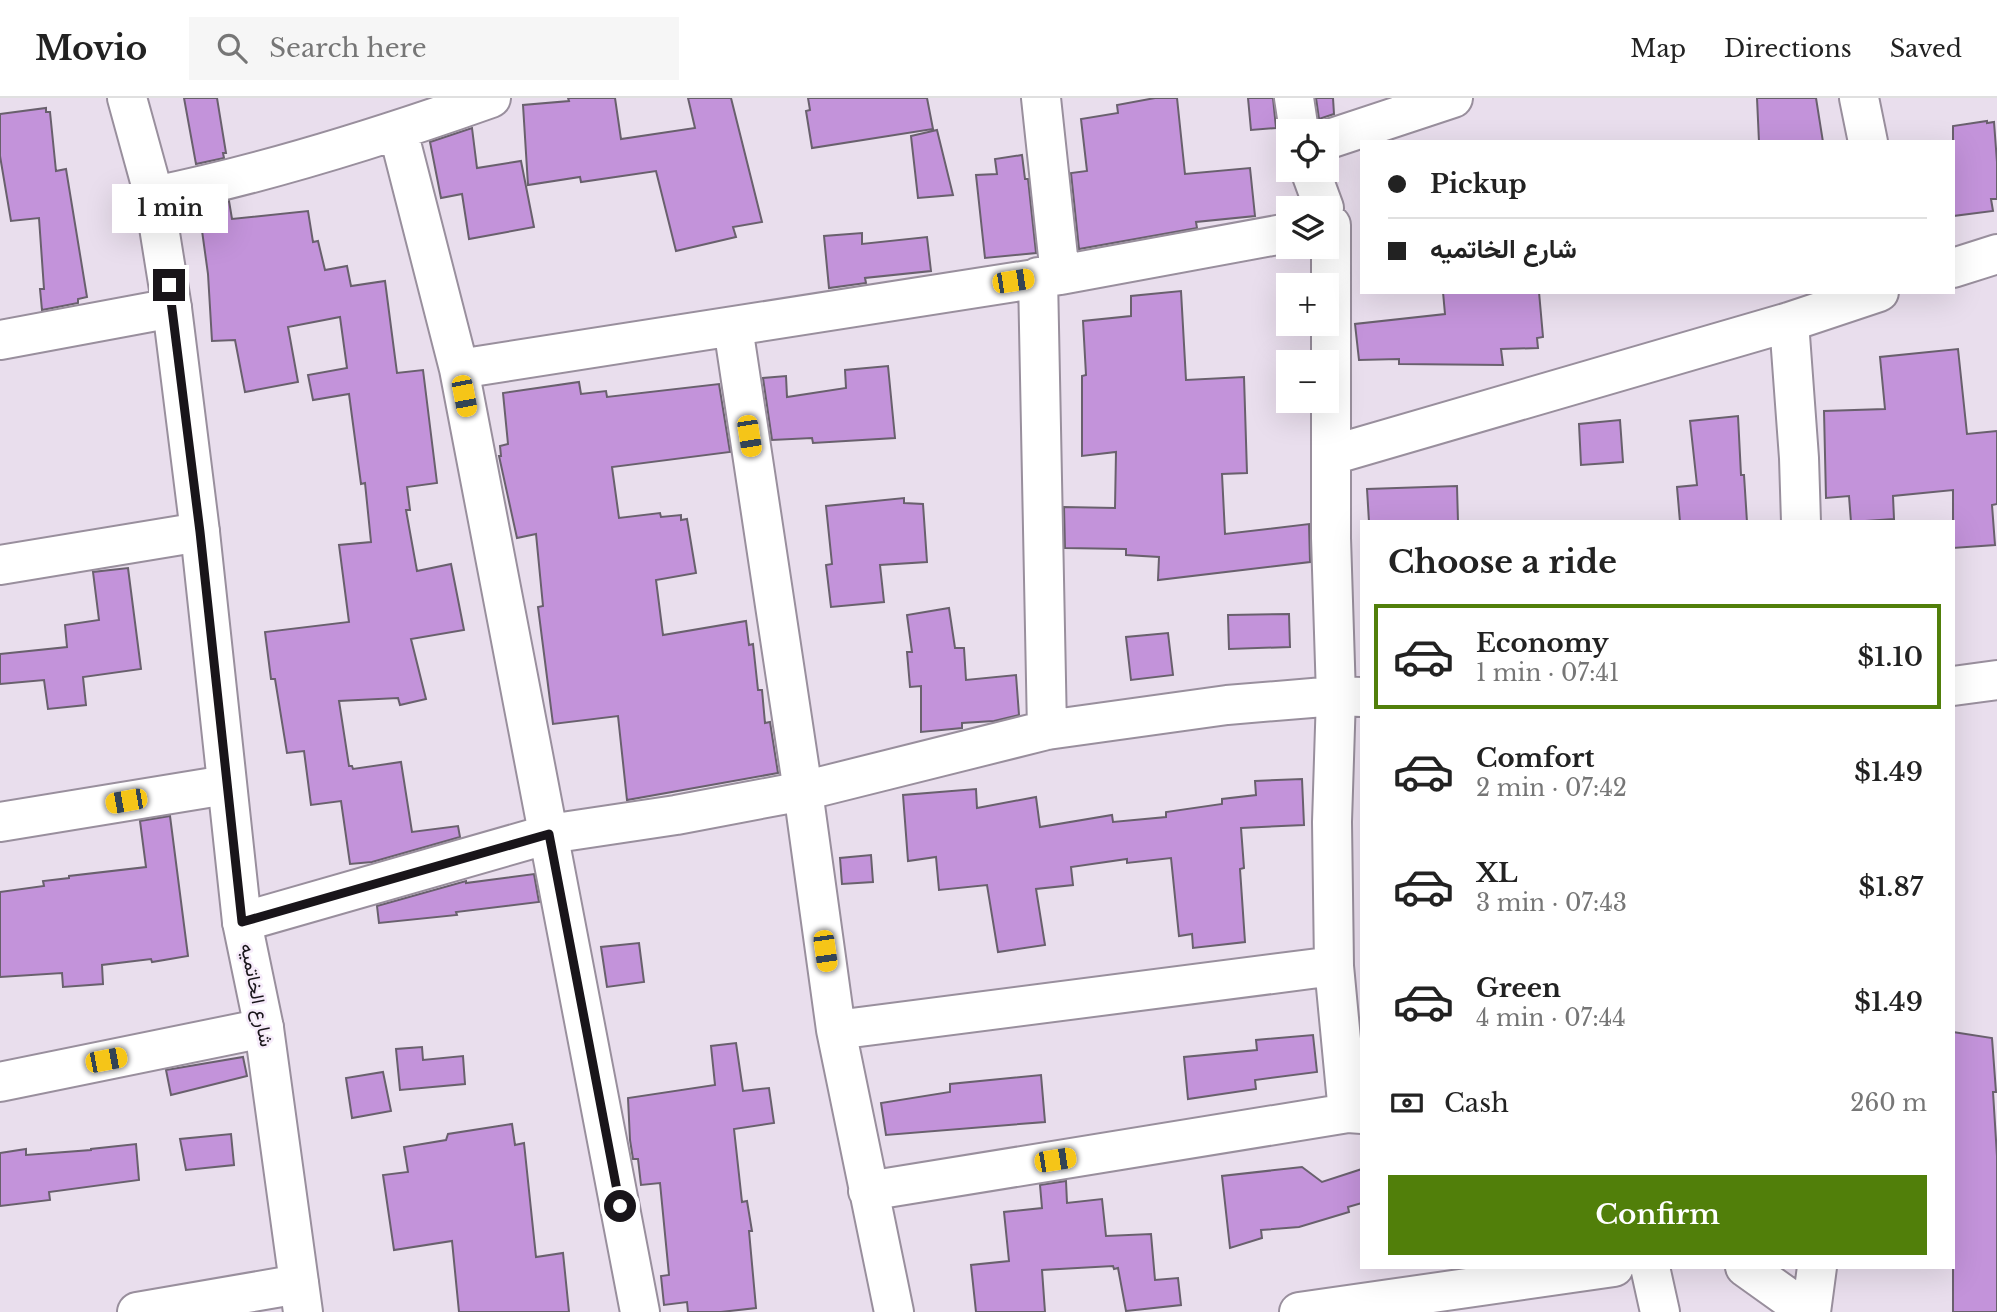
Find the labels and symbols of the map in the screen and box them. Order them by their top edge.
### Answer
callout: 1 min [111,184,227,232]
car [991,267,1036,295]
route end [153,269,185,301]
car [450,373,479,419]
car [736,414,763,458]
car [104,787,149,815]
car [812,929,839,973]
street label: شارع الخاتميه [235,941,278,1049]
car [84,1046,129,1074]
car [1033,1146,1078,1174]
route start [604,1190,636,1222]

